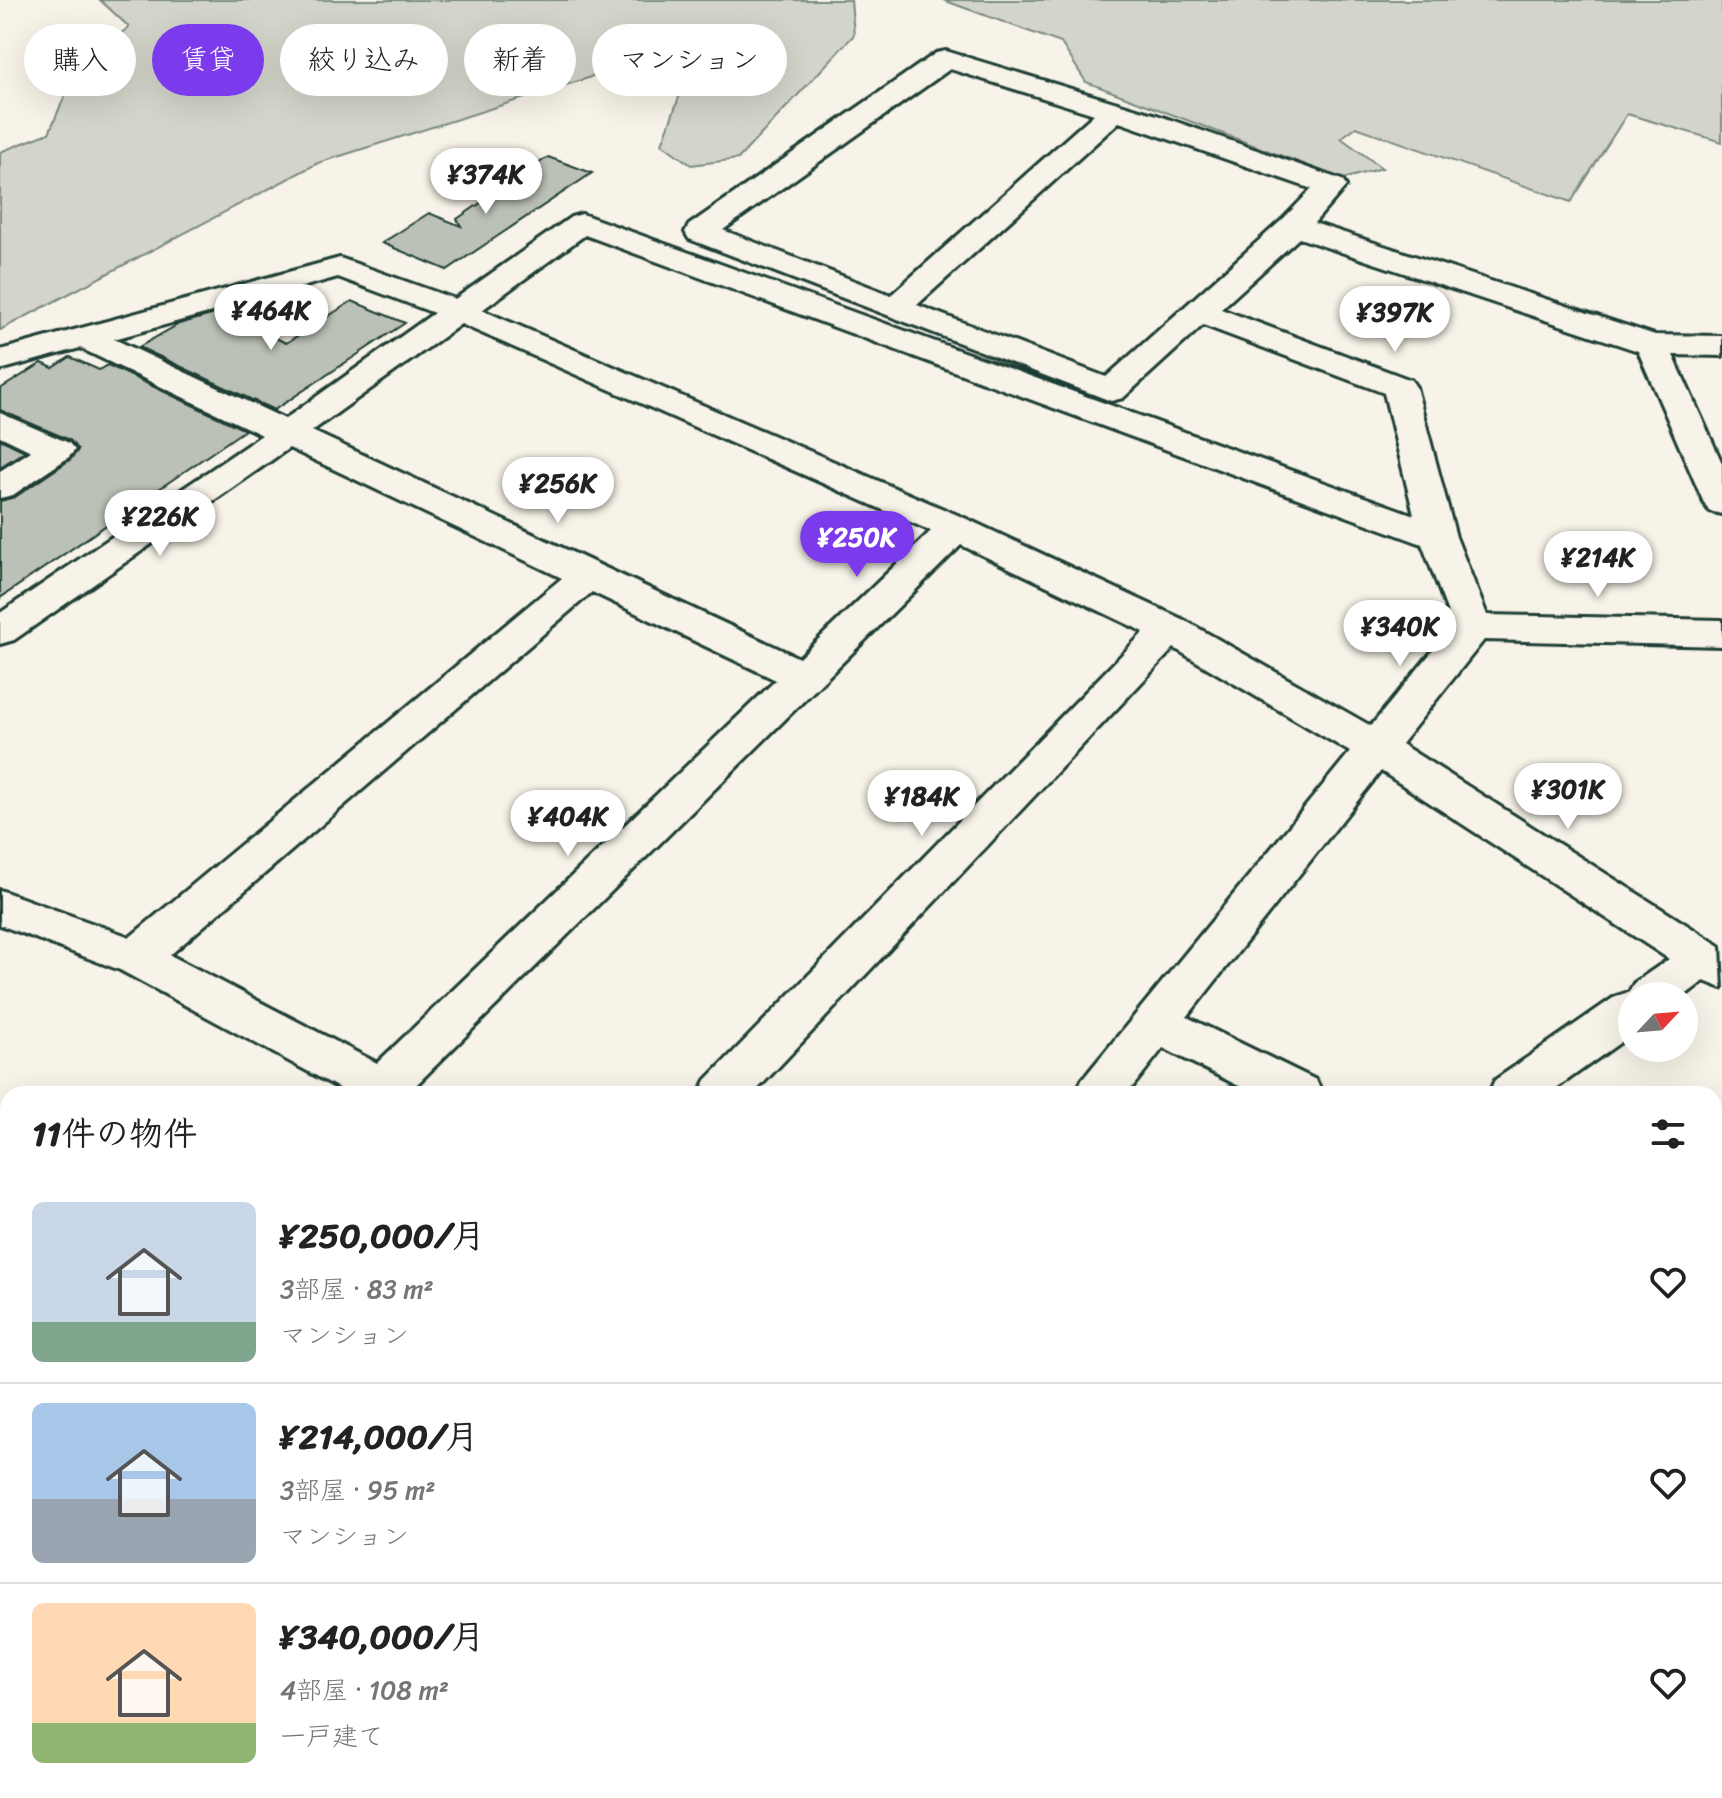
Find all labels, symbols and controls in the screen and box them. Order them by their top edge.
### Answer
chip: 購入 [24,24,136,96]
chip: 賃貸 [152,24,264,96]
chip: 絞り込み [280,24,448,96]
chip: 新着 [464,24,576,96]
chip: マンション [592,24,787,96]
pin: ¥374K [430,148,542,216]
text: ¥374K [448,151,524,197]
pin: ¥464K [215,284,327,352]
pin: ¥397K [1339,286,1451,354]
text: ¥464K [232,287,310,333]
text: ¥397K [1357,289,1433,335]
pin: ¥256K [502,457,614,525]
text: ¥256K [520,460,596,506]
pin: ¥226K [104,490,216,558]
text: ¥226K [122,493,198,539]
pin: ¥250K [801,511,913,579]
text: ¥250K [818,514,896,560]
pin: ¥214K [1542,531,1654,599]
text: ¥214K [1562,534,1634,580]
pin: ¥340K [1344,600,1456,668]
text: ¥340K [1361,603,1439,649]
pin: ¥301K [1512,763,1624,831]
text: ¥301K [1532,766,1604,812]
pin: ¥184K [866,770,978,838]
text: ¥184K [885,773,959,819]
pin: ¥404K [512,790,624,858]
text: ¥404K [528,793,608,839]
north arrow [1618,982,1698,1062]
map controls [1618,982,1698,1062]
text: 11件の物件 [32,1104,197,1164]
icon: filters [1646,1112,1690,1156]
text: ¥250,000/月 [280,1206,485,1266]
icon: home [96,1234,192,1330]
icon: heart [1646,1260,1690,1304]
text: 3部屋 · 83 m² [280,1266,434,1312]
text: マンション [280,1312,409,1358]
text: ¥214,000/月 [280,1407,479,1467]
icon: home [96,1435,192,1531]
icon: heart [1646,1461,1690,1505]
text: 3部屋 · 95 m² [280,1467,436,1513]
text: マンション [280,1513,409,1559]
text: ¥340,000/月 [280,1607,485,1667]
icon: home [96,1635,192,1731]
icon: heart [1646,1661,1690,1705]
text: 4部屋 · 108 m² [280,1667,449,1713]
text: 一戸建て [280,1713,384,1759]

